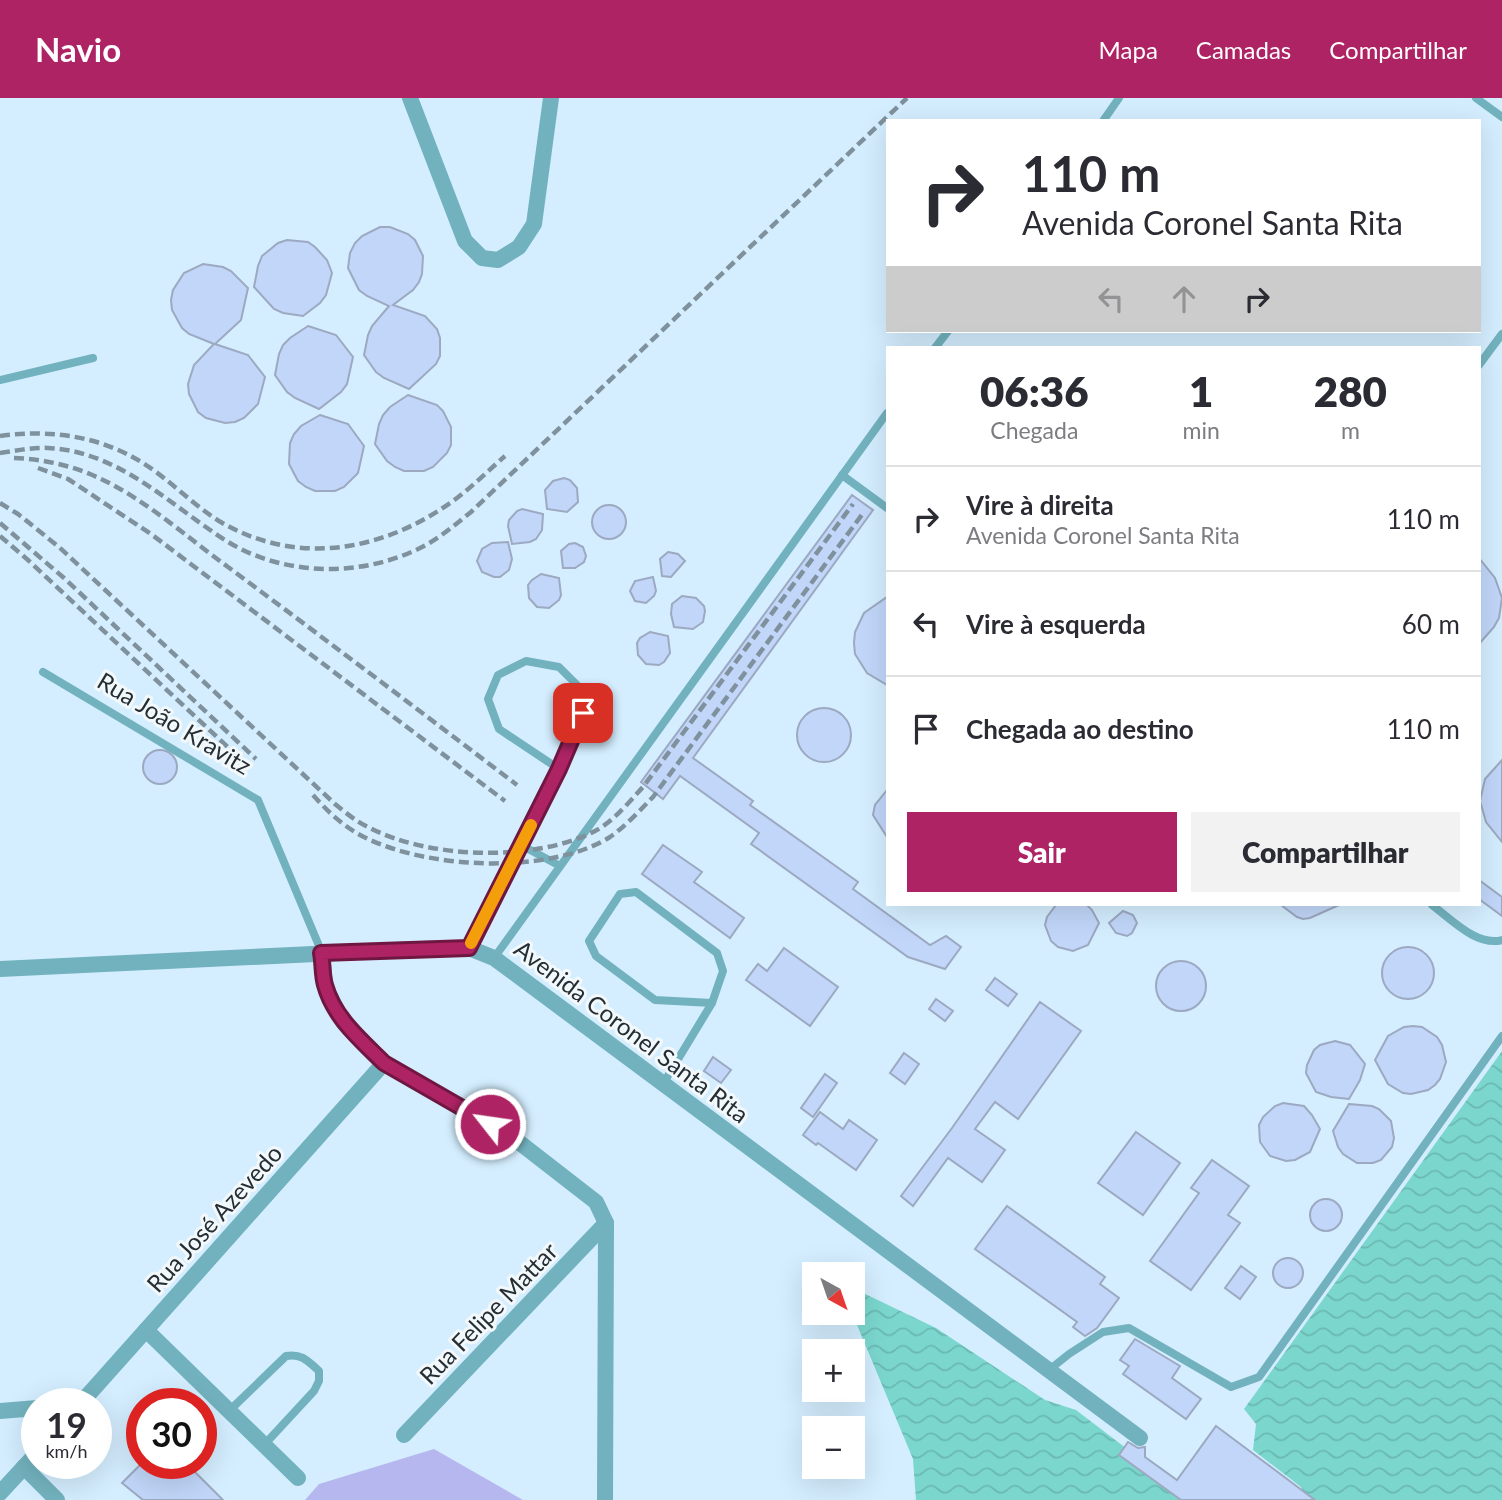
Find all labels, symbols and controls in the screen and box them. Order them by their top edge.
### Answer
text: Navio [35,29,121,69]
text: Mapa [1099,35,1158,64]
text: Camadas [1196,35,1291,64]
text: Compartilhar [1329,35,1467,64]
text: 110 m [1022,144,1160,202]
icon: right [907,147,998,238]
text: Avenida Coronel Santa Rita [1022,203,1403,242]
icon: left [1092,280,1130,318]
icon: ahead [1165,280,1203,318]
icon: right [1238,280,1276,318]
text: 06:36 [980,366,1089,416]
text: 1 [1189,366,1213,416]
text: 280 [1314,366,1387,416]
text: Chegada [990,416,1078,444]
text: min [1183,416,1220,444]
text: m [1341,416,1360,444]
text: Vire à direita [966,489,1114,521]
icon: right [907,500,945,538]
text: 110 m [1387,503,1460,535]
text: Avenida Coronel Santa Rita [966,521,1240,549]
icon: left [907,605,945,643]
text: Vire à esquerda [966,608,1146,640]
text: 60 m [1402,608,1460,640]
street label: Rua João Kravitz [93,665,257,780]
pin [553,683,613,743]
icon: arrive [564,694,602,732]
icon: arrive [907,710,945,748]
text: Chegada ao destino [966,713,1194,745]
text: 110 m [1387,713,1460,745]
button: Sair [907,812,1177,892]
button: Compartilhar [1191,812,1460,892]
street label: Avenida Coronel Santa Rita [509,933,755,1128]
position arrow [453,1087,527,1161]
street label: Rua José Azevedo [140,1138,288,1298]
street label: Rua Felipe Mattar [413,1236,563,1390]
north arrow [802,1262,864,1325]
map controls [802,1262,865,1479]
button: + [802,1339,865,1402]
speed limit sign: 30 [126,1388,217,1479]
text: 19 [46,1403,87,1445]
button: − [802,1416,865,1479]
text: km/h [45,1440,88,1462]

